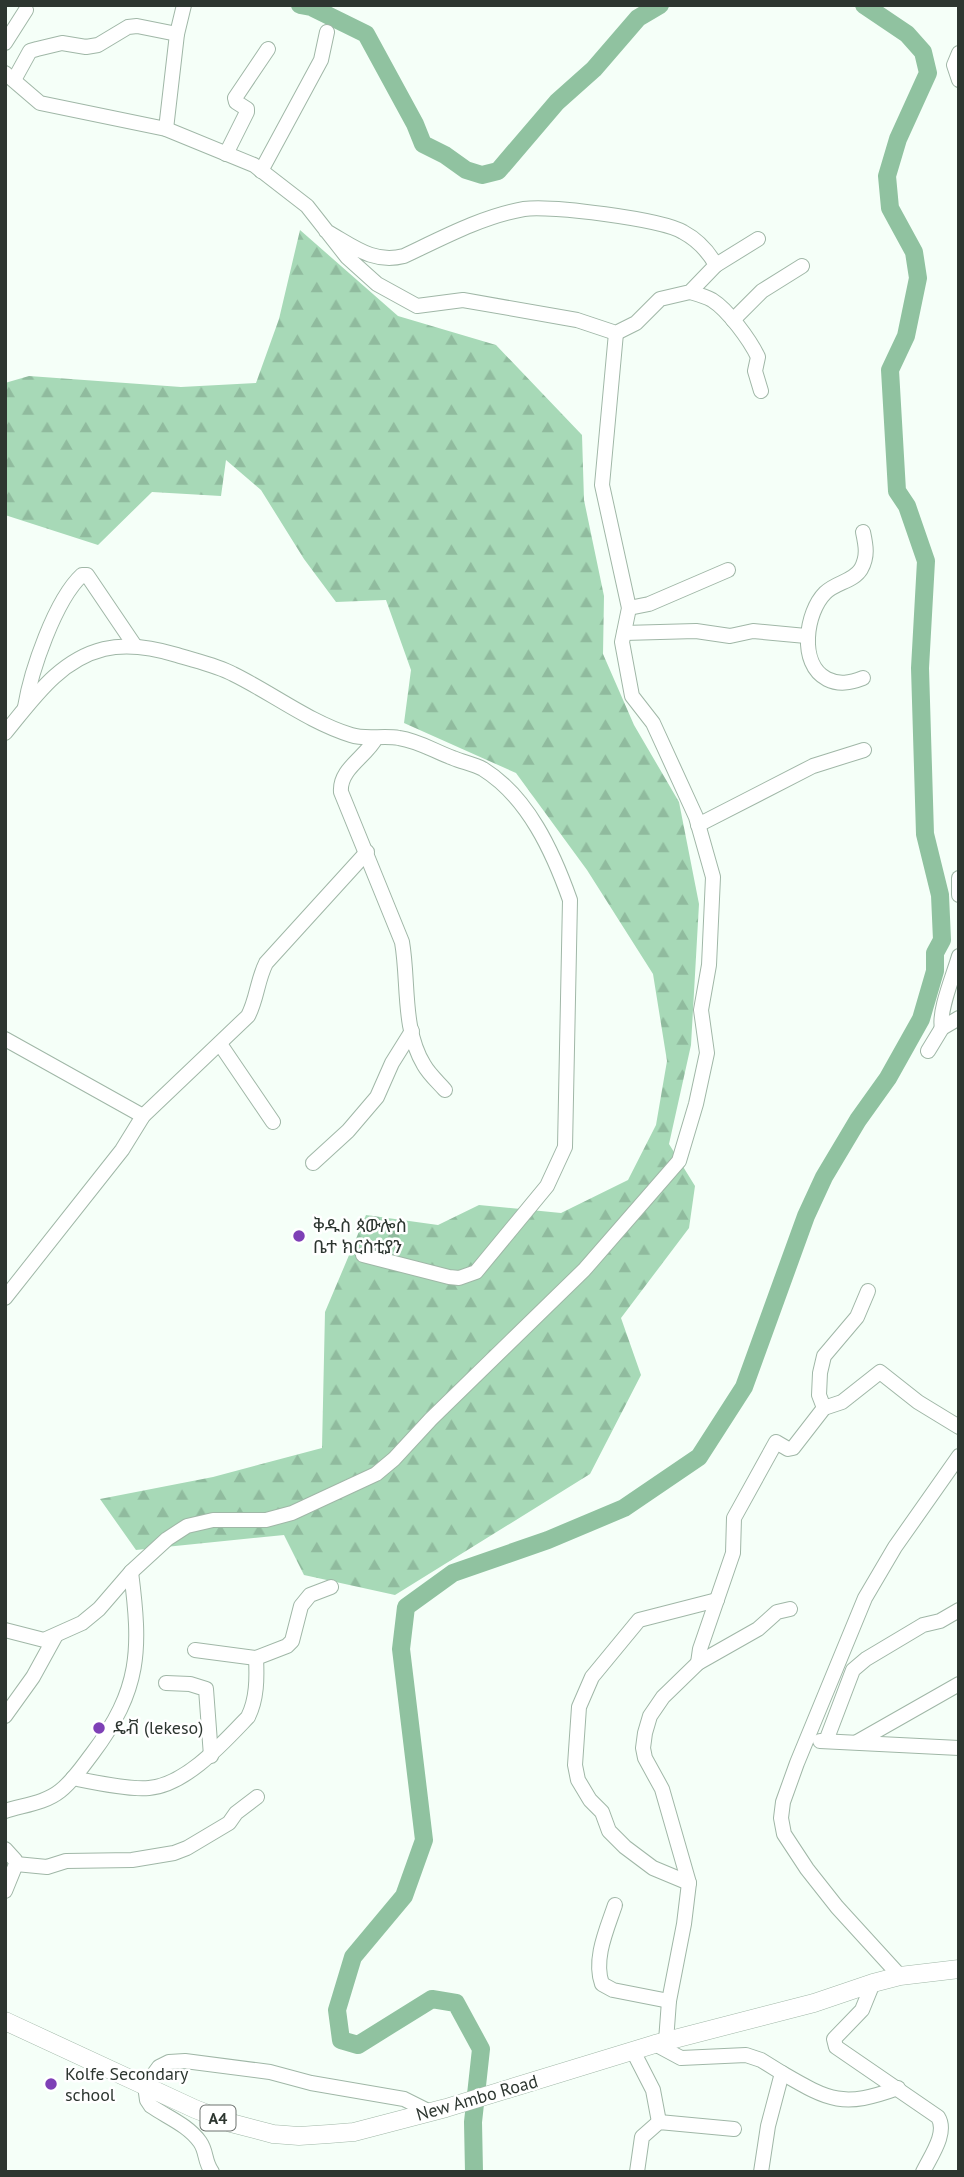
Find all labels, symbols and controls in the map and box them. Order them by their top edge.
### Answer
place label: ቅዱስ ጳውሎስ ቤተ ክርስቲያን [313,1214,407,1258]
marker: ቅዱስ ጳውሎስ ቤተ ክርስቲያን [291,1228,307,1244]
place label: ዴቭ (lekeso) [113,1716,203,1739]
marker: ዴቭ (lekeso) [91,1720,107,1736]
place label: Kolfe Secondary school [65,2062,189,2106]
street label: New Ambo Road [413,2069,540,2126]
marker: Kolfe Secondary school [43,2076,59,2092]
road number: A4 [200,2106,235,2130]

